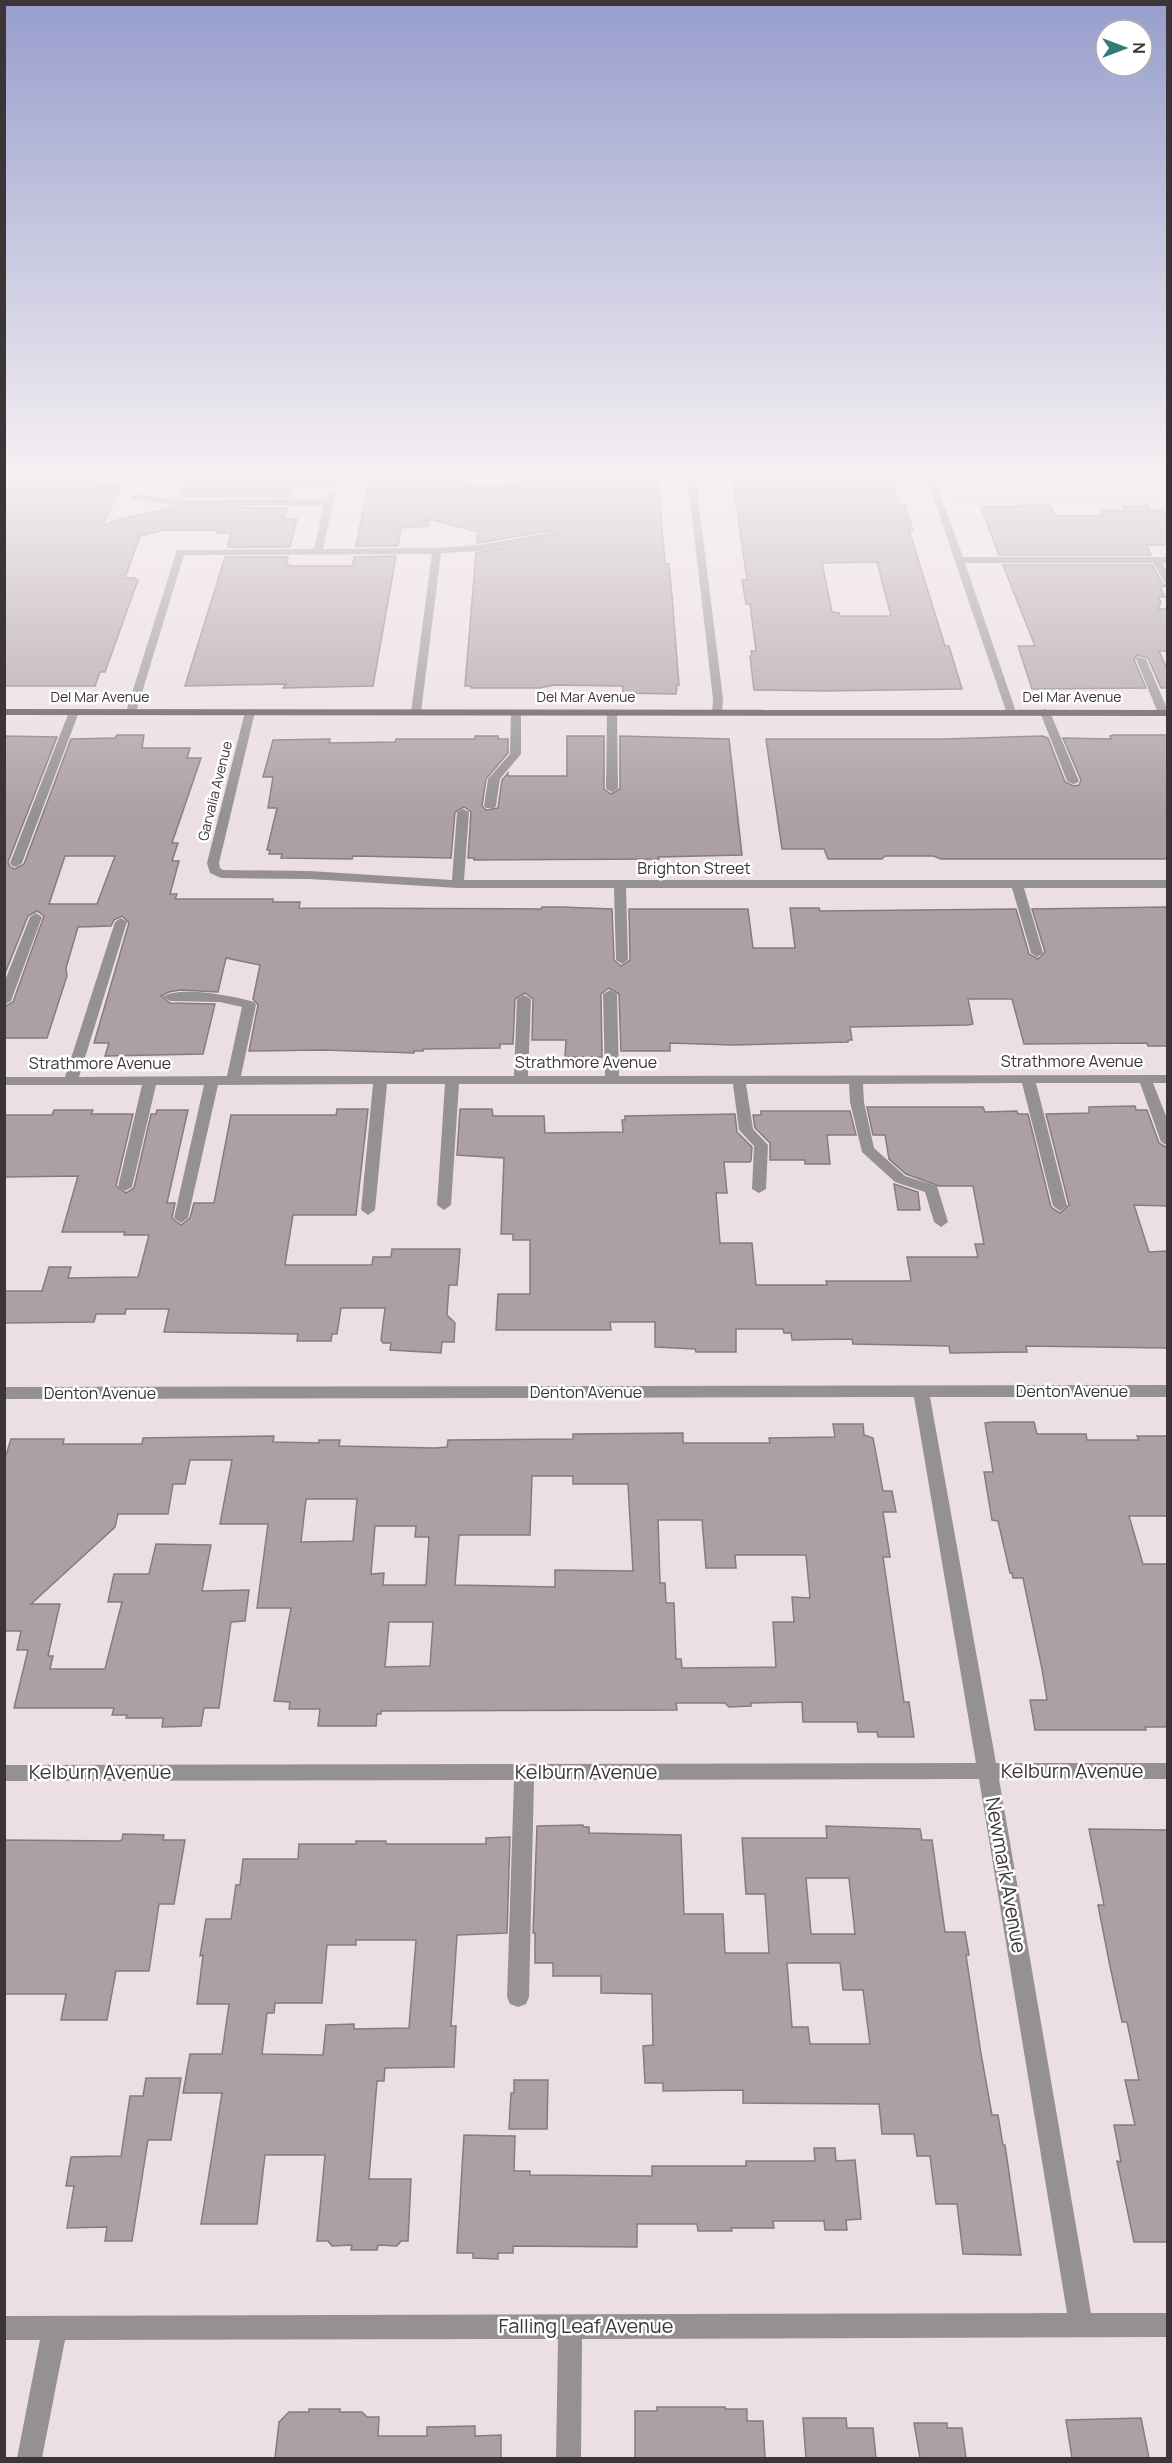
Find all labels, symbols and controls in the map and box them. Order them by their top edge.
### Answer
north arrow [1094,18,1154,78]
text: N [1128,42,1150,54]
street label: Del Mar Avenue [51,687,149,706]
street label: Del Mar Avenue [537,687,635,706]
street label: Del Mar Avenue [1023,687,1121,706]
street label: Garvalia Avenue [193,739,236,843]
street label: Brighton Street [637,857,751,879]
street label: Strathmore Avenue [1001,1050,1143,1072]
street label: Strathmore Avenue [515,1051,657,1073]
street label: Strathmore Avenue [29,1052,171,1074]
street label: Denton Avenue [1016,1380,1128,1402]
street label: Denton Avenue [530,1381,642,1403]
street label: Denton Avenue [44,1382,156,1404]
street label: Kelburn Avenue [1001,1757,1143,1784]
street label: Kelburn Avenue [29,1758,171,1785]
street label: Kelburn Avenue [515,1758,657,1785]
street label: Newmark Avenue [979,1795,1034,1955]
street label: Falling Leaf Avenue [499,2312,673,2339]

